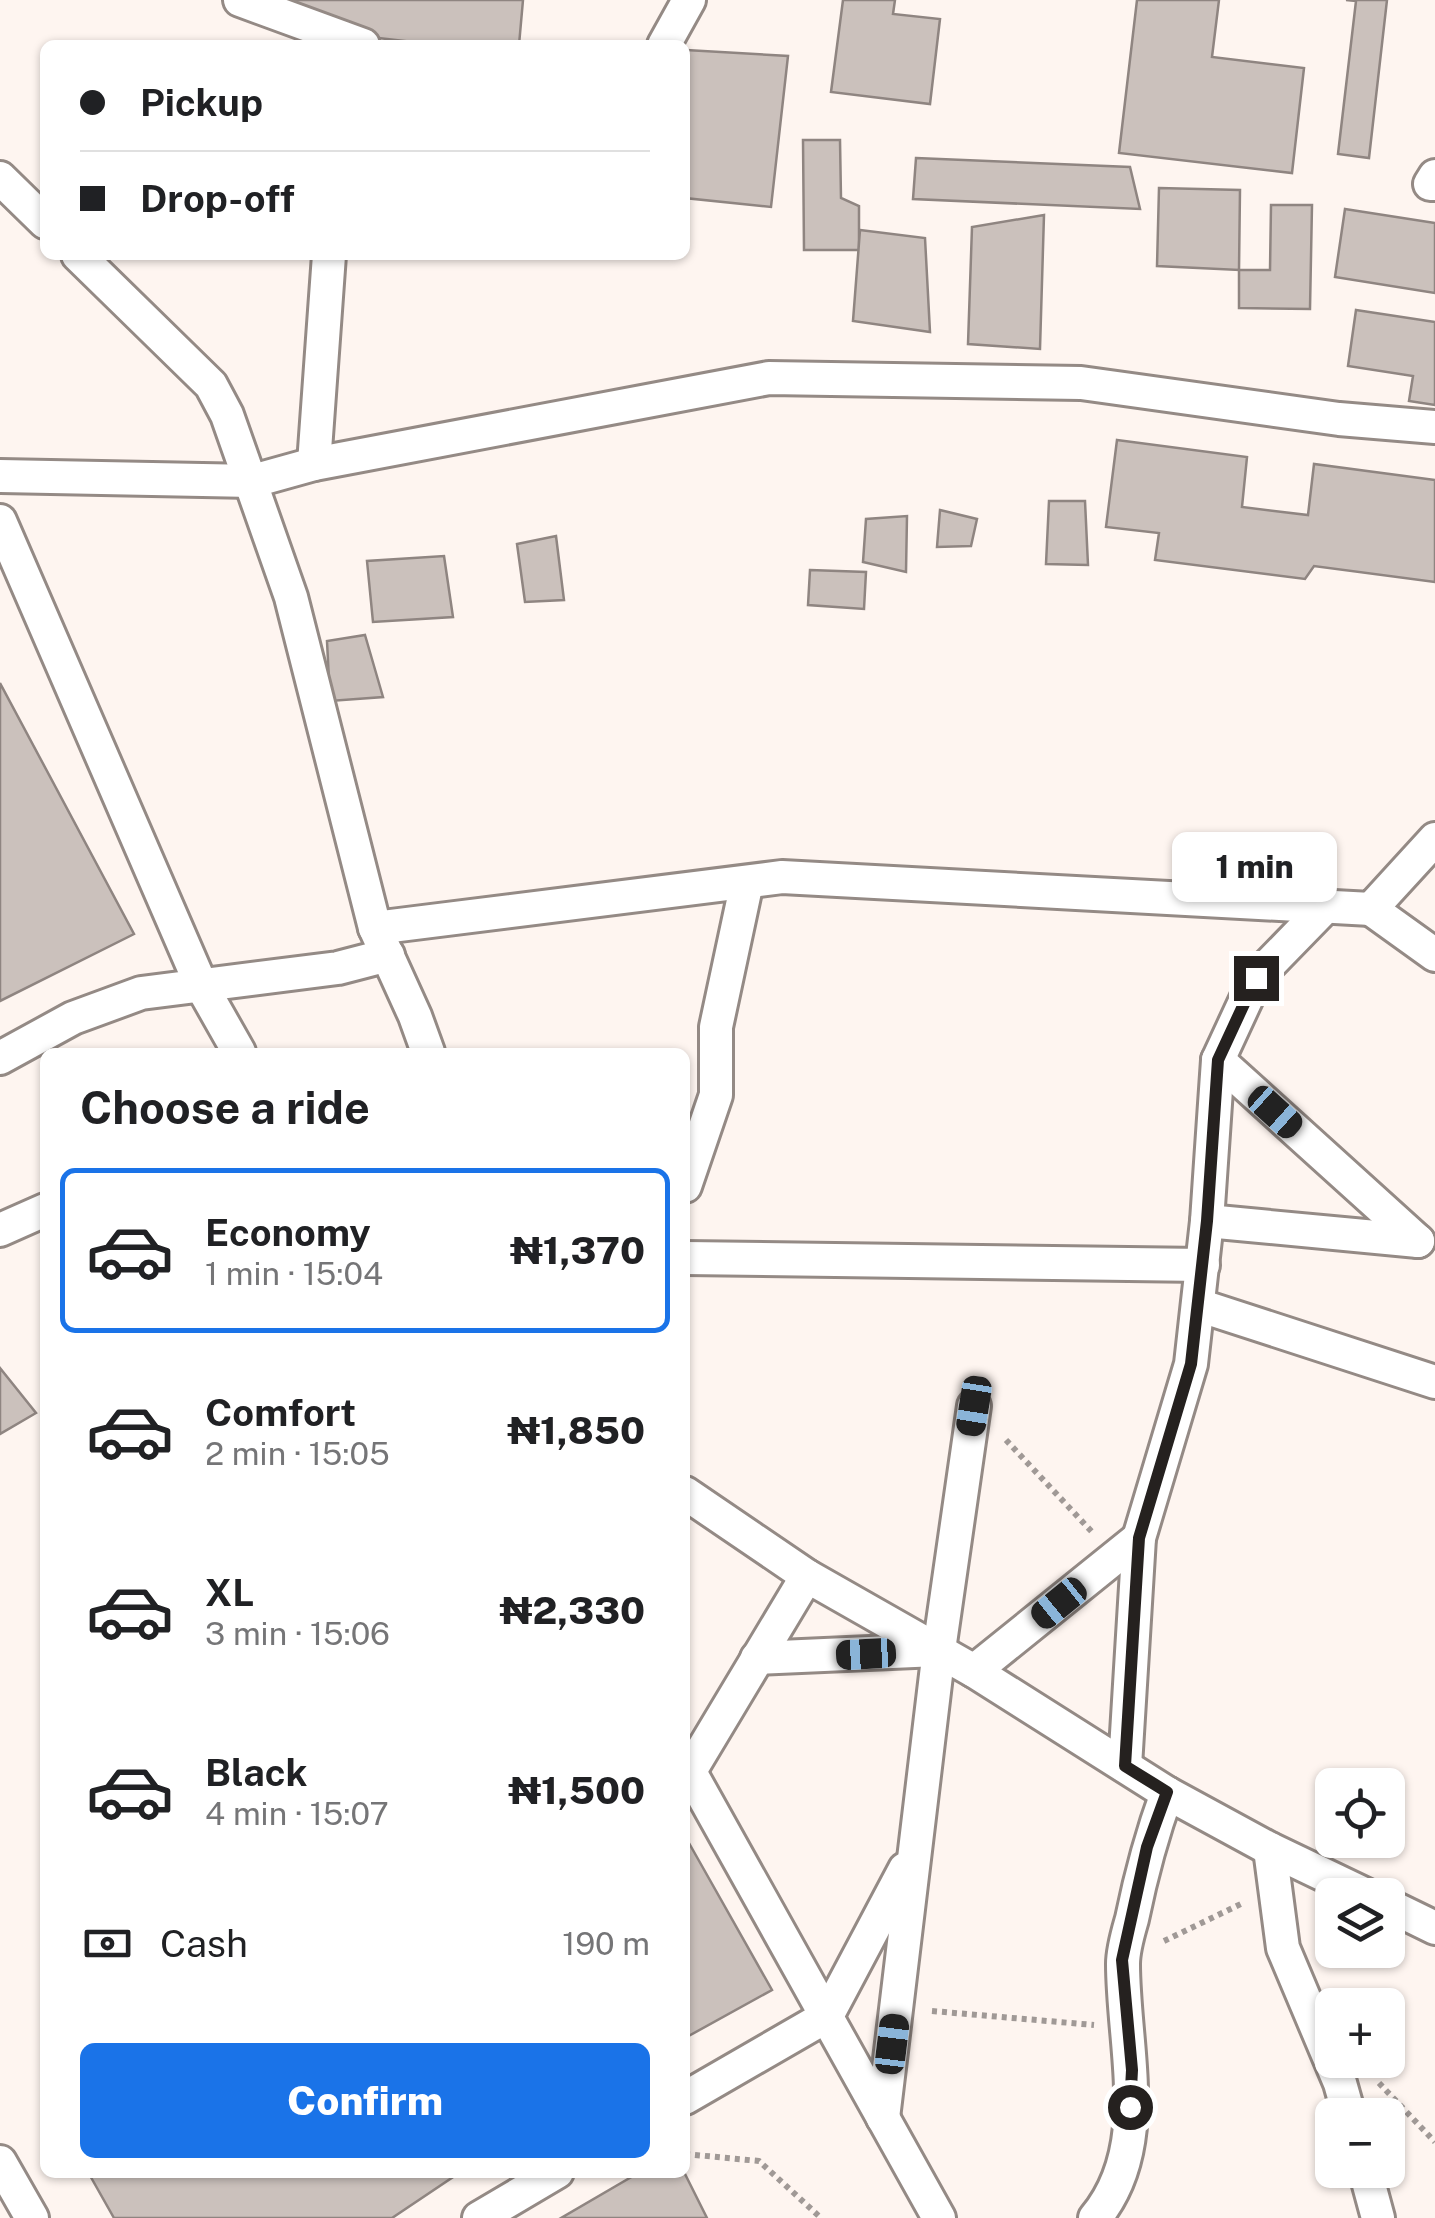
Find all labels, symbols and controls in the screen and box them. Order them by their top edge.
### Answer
text: Pickup [140,80,263,125]
text: Drop-off [140,176,295,221]
callout: 1 min [1174,833,1338,903]
text: 1 min [1215,848,1294,885]
route end [1234,956,1279,1001]
text: Choose a ride [80,1081,370,1134]
car [1243,1081,1307,1143]
icon: car [85,1206,175,1296]
text: Economy [205,1210,371,1255]
text: ₦1,370 [510,1228,645,1273]
text: 1 min · 15:04 [205,1255,383,1292]
car [954,1374,994,1438]
icon: car [85,1386,175,1476]
text: Comfort [205,1390,356,1435]
text: ₦1,850 [507,1408,645,1453]
text: 2 min · 15:05 [205,1435,390,1472]
icon: car [85,1566,175,1656]
text: XL [205,1570,254,1615]
car [1026,1572,1092,1634]
text: ₦2,330 [500,1588,645,1633]
text: 3 min · 15:06 [205,1615,390,1652]
car [835,1637,897,1671]
icon: car [85,1746,175,1836]
text: Black [205,1750,308,1795]
text: ₦1,500 [508,1768,645,1813]
map controls [1315,1768,1405,2188]
button: locate [1315,1768,1405,1858]
text: 4 min · 15:07 [205,1795,389,1832]
button: layers [1315,1878,1405,1968]
icon: cash [80,1916,135,1971]
text: Cash [160,1921,248,1966]
text: 190 m [562,1925,650,1962]
button: + [1315,1988,1405,2078]
car [873,2012,911,2076]
button: Confirm [80,2043,650,2158]
route start [1108,2085,1153,2130]
button: − [1315,2098,1405,2188]

